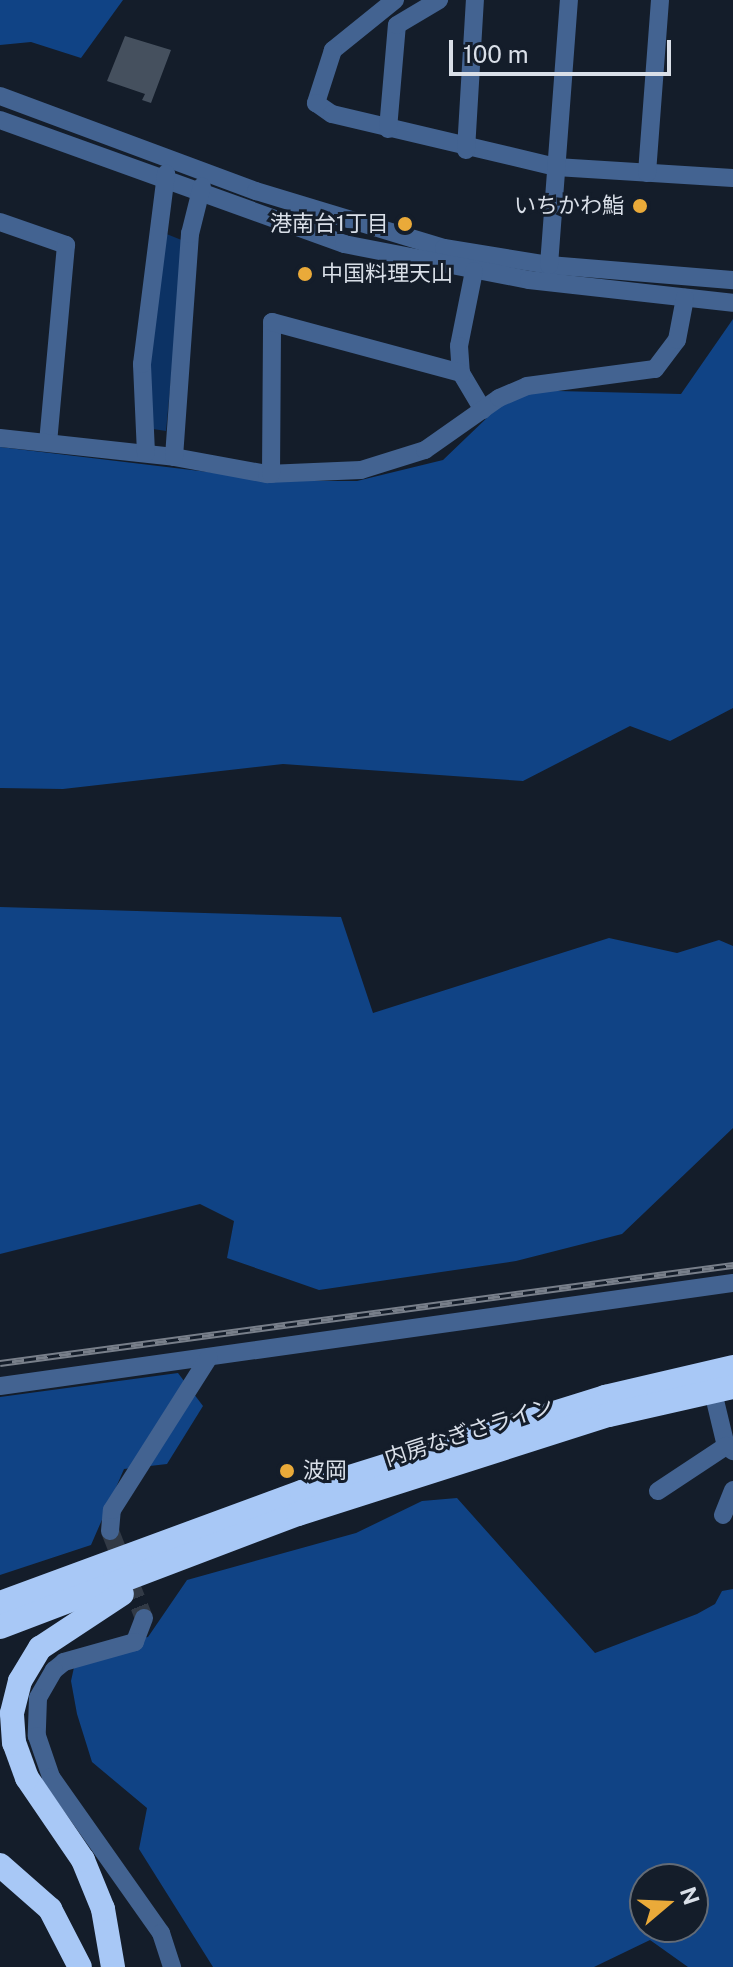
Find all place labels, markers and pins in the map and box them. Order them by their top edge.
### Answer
place label: いちかわ鮨 [514,193,624,219]
marker: いちかわ鮨 [631,197,649,215]
place label: 港南台1丁目 [270,211,389,237]
marker: 港南台1丁目 [396,215,414,233]
place label: 中国料理天山 [321,261,453,287]
marker: 中国料理天山 [296,265,314,283]
place label: 波岡 [303,1458,347,1484]
marker: 波岡 [278,1462,296,1480]

